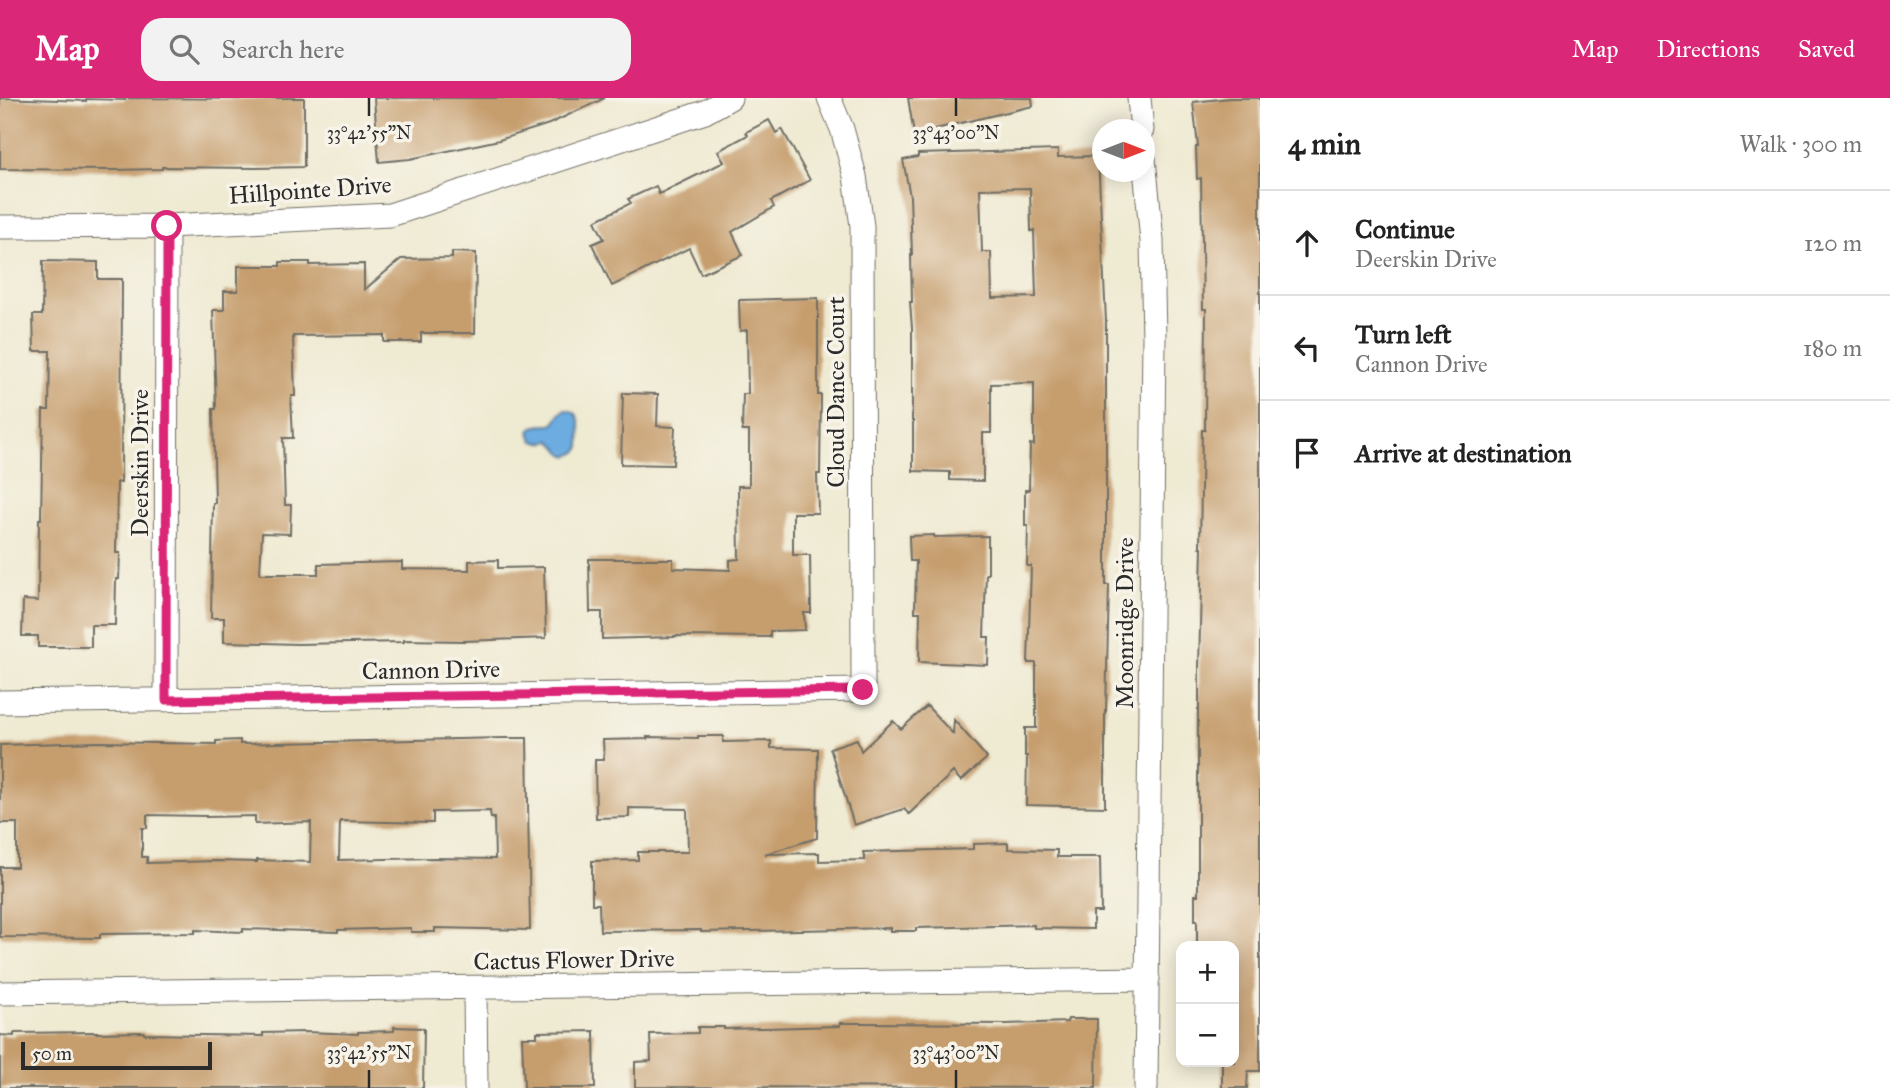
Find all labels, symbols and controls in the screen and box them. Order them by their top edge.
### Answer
search box [141,18,631,81]
text: Map [35,29,99,69]
icon: search [165,30,203,68]
text: Search here [221,33,345,65]
text: Map [1572,34,1619,64]
text: Directions [1657,34,1760,64]
text: Saved [1798,34,1855,64]
north arrow [1092,119,1155,182]
text: 33°42'55"N [327,122,411,144]
text: 33°43'00"N [912,122,1000,144]
text: 4 min [1288,126,1361,162]
text: Walk · 300 m [1739,130,1862,158]
street label: Hillpointe Drive [228,169,392,211]
route start [151,210,182,241]
text: Continue [1355,213,1455,245]
icon: ahead [1288,224,1326,262]
text: 120 m [1804,229,1862,257]
text: Deerskin Drive [1355,245,1497,273]
street label: Cloud Dance Court [821,296,851,488]
text: Turn left [1355,318,1451,350]
icon: left [1288,329,1326,367]
text: 180 m [1803,334,1862,362]
text: Cannon Drive [1355,350,1488,378]
street label: Deerskin Drive [125,389,155,537]
icon: arrive [1288,434,1326,472]
text: Arrive at destination [1355,437,1572,469]
street label: Moonridge Drive [1110,537,1140,709]
street label: Cannon Drive [362,654,500,686]
route end [847,674,878,705]
map controls [1176,941,1239,1067]
button: + [1176,941,1239,1004]
street label: Cactus Flower Drive [473,943,675,977]
button: − [1176,1004,1239,1067]
scale bar [21,1039,212,1071]
text: 50 m [32,1042,72,1065]
text: 33°42'55"N [327,1042,411,1064]
text: 33°43'00"N [912,1042,1000,1064]

